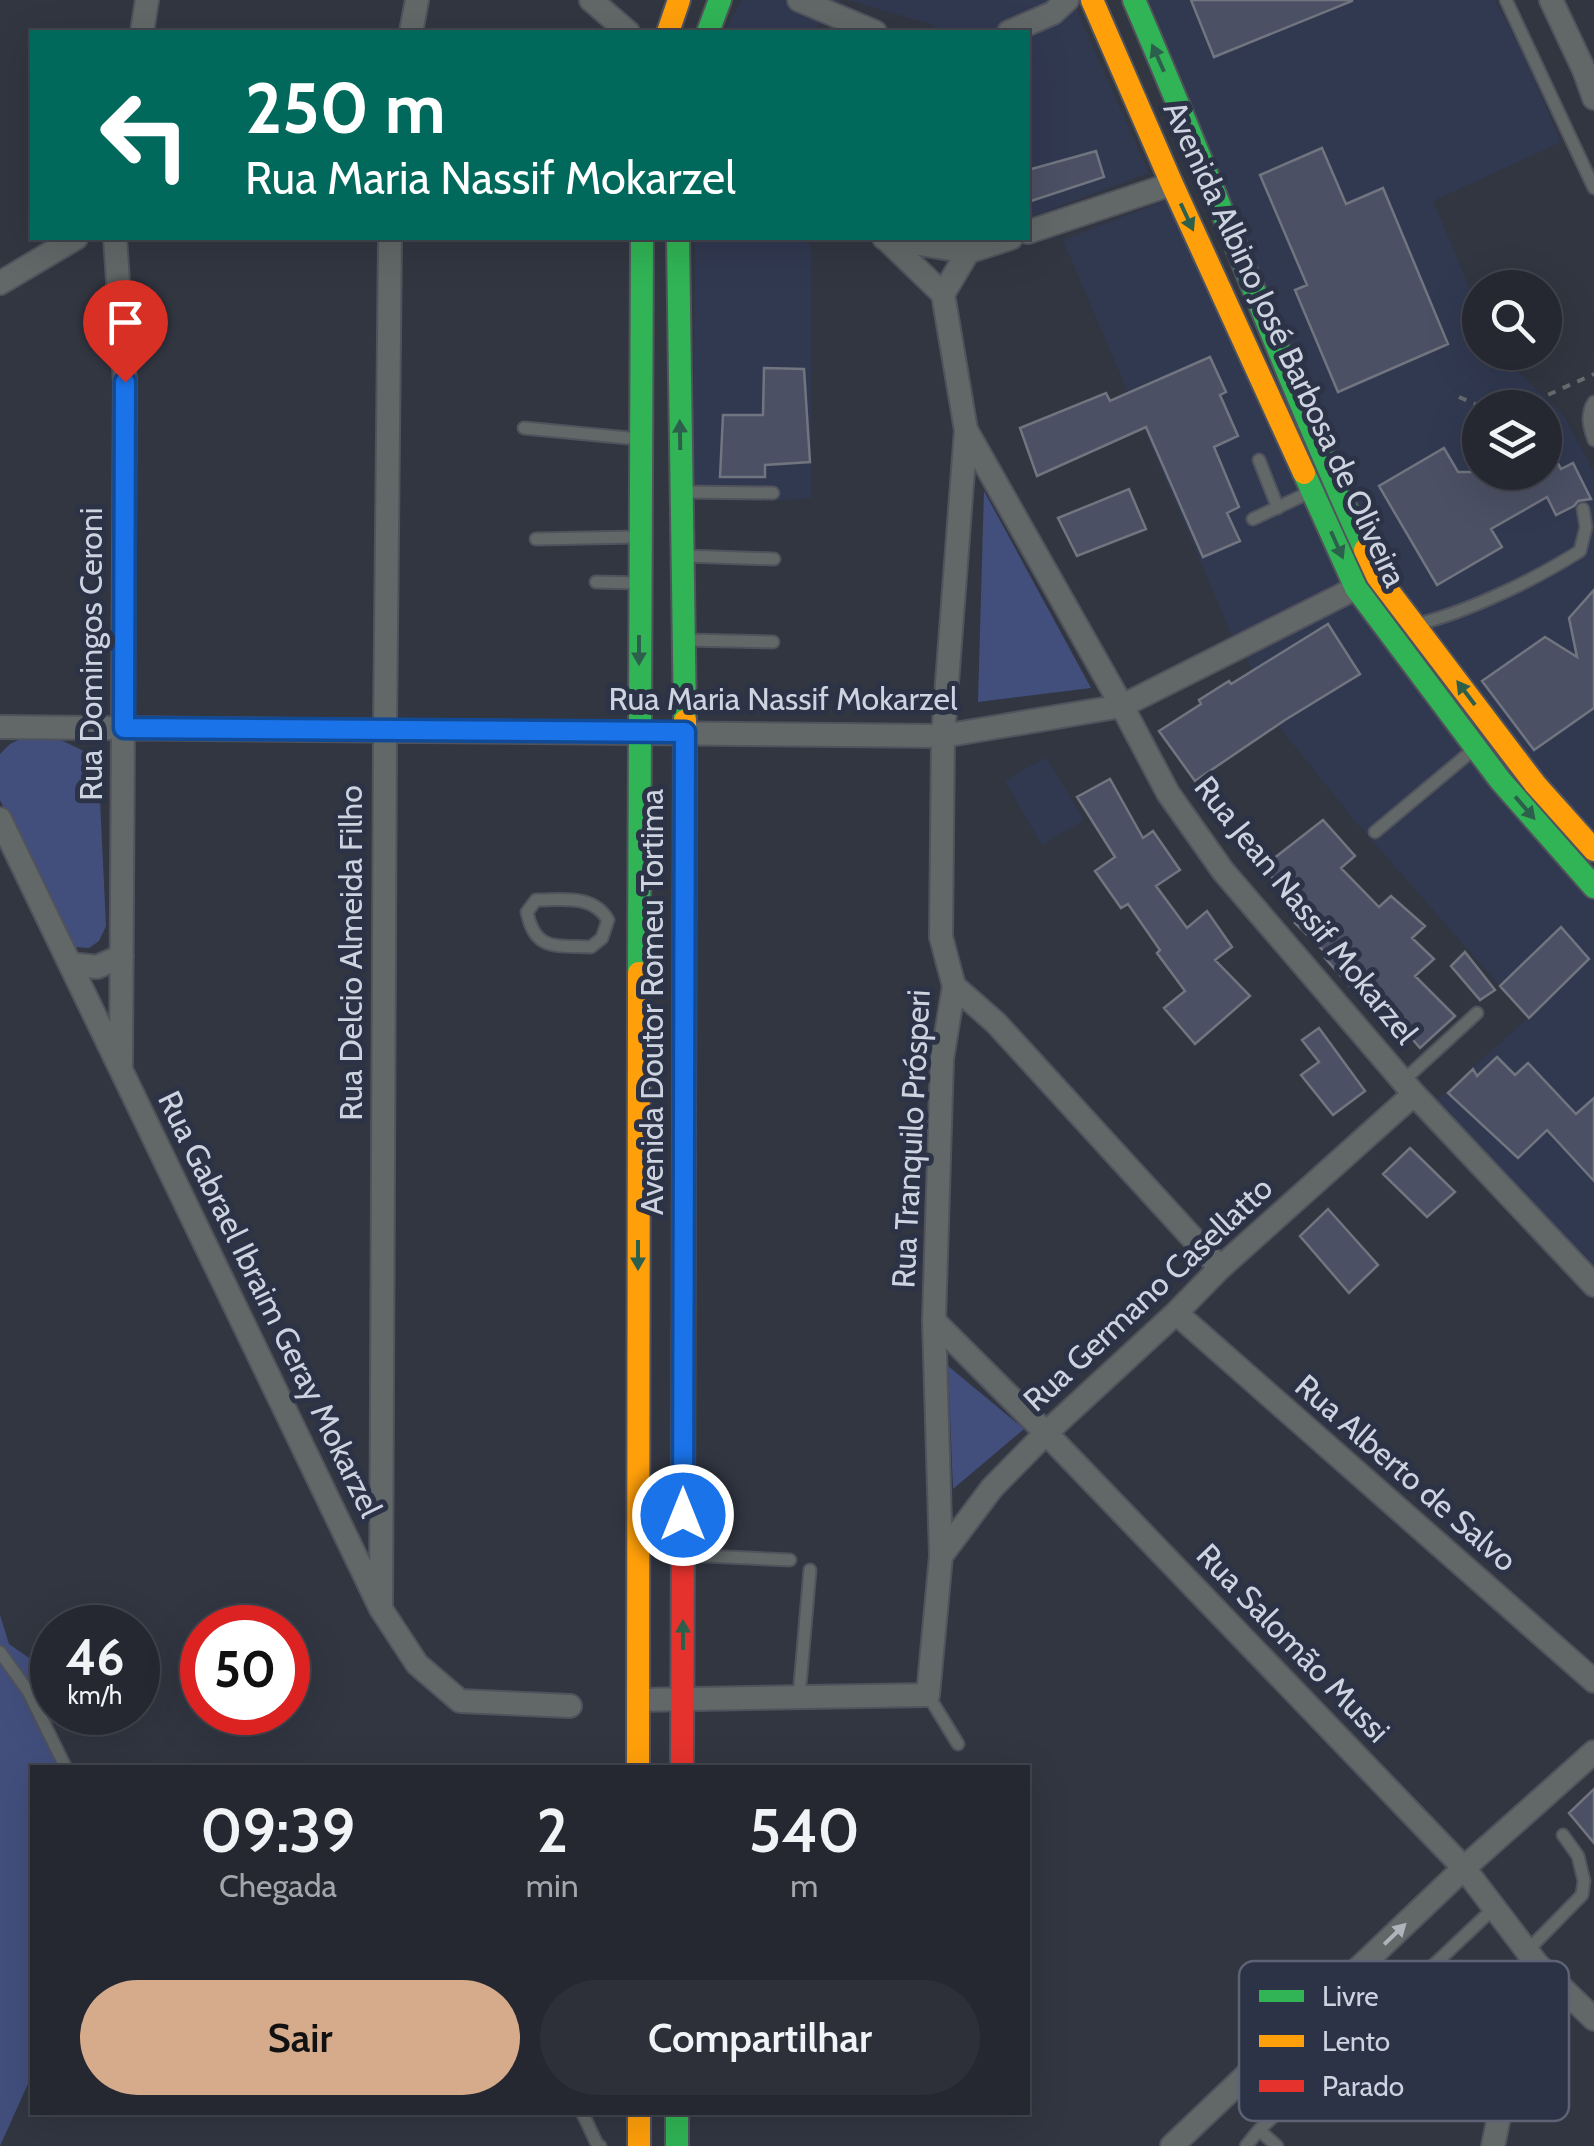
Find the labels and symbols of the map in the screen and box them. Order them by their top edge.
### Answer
one-way arrow [1150,43,1166,72]
street label: Avenida Albino José Barbosa de Oliveira [1155,95,1416,593]
one-way arrow [1179,202,1195,232]
pin [83,280,168,383]
one-way arrow [672,419,688,451]
street label: Rua Domingos Ceroni [71,507,110,801]
one-way arrow [1328,531,1345,560]
one-way arrow [631,634,647,666]
street label: Rua Maria Nassif Mokarzel [609,679,958,718]
one-way arrow [1456,680,1476,706]
street label: Rua Jean Nassif Mokarzel [1186,768,1427,1052]
street label: Rua Delcio Almeida Filho [331,785,370,1121]
street label: Avenida Doutor Romeu Tortima [632,788,671,1215]
one-way arrow [1514,795,1536,820]
street label: Rua Tranquilo Prósperi [883,989,938,1289]
street label: Rua Gabrael Ibraim Geray Mokarzel [150,1084,391,1524]
street label: Rua Germano Casellatto [1015,1168,1280,1419]
one-way arrow [630,1239,646,1271]
street label: Rua Alberto de Salvo [1288,1366,1525,1579]
position arrow [631,1463,735,1567]
street label: Rua Salomão Mussi [1189,1535,1398,1750]
speed limit sign: 50 [180,1605,310,1735]
one-way arrow [675,1619,691,1651]
one-way arrow [1382,1923,1406,1946]
legend [1239,1961,1569,2121]
text: Livre [1322,1979,1379,2013]
text: Lento [1322,2024,1390,2058]
text: Parado [1322,2069,1404,2103]

